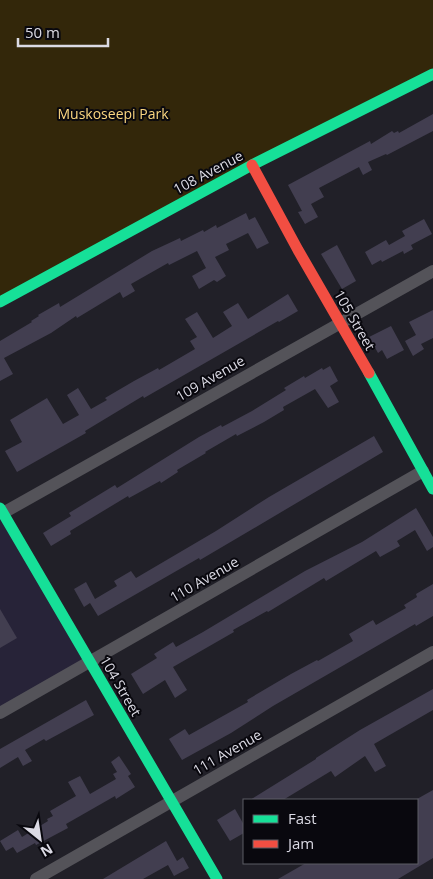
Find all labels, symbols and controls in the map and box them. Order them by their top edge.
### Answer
scale bar [18,15,108,47]
text: 50 m [25,22,60,42]
park label: Muskoseepi Park [57,104,169,123]
street label: 108 Avenue [170,146,246,198]
street label: 105 Street [330,286,380,354]
street label: 109 Avenue [172,351,248,405]
street label: 110 Avenue [166,552,242,606]
street label: 104 Street [96,652,146,720]
street label: 111 Avenue [189,725,265,779]
legend [243,799,418,864]
text: Fast [288,808,317,828]
north arrow [15,814,65,864]
text: Jam [286,833,314,853]
text: N [37,840,56,862]

